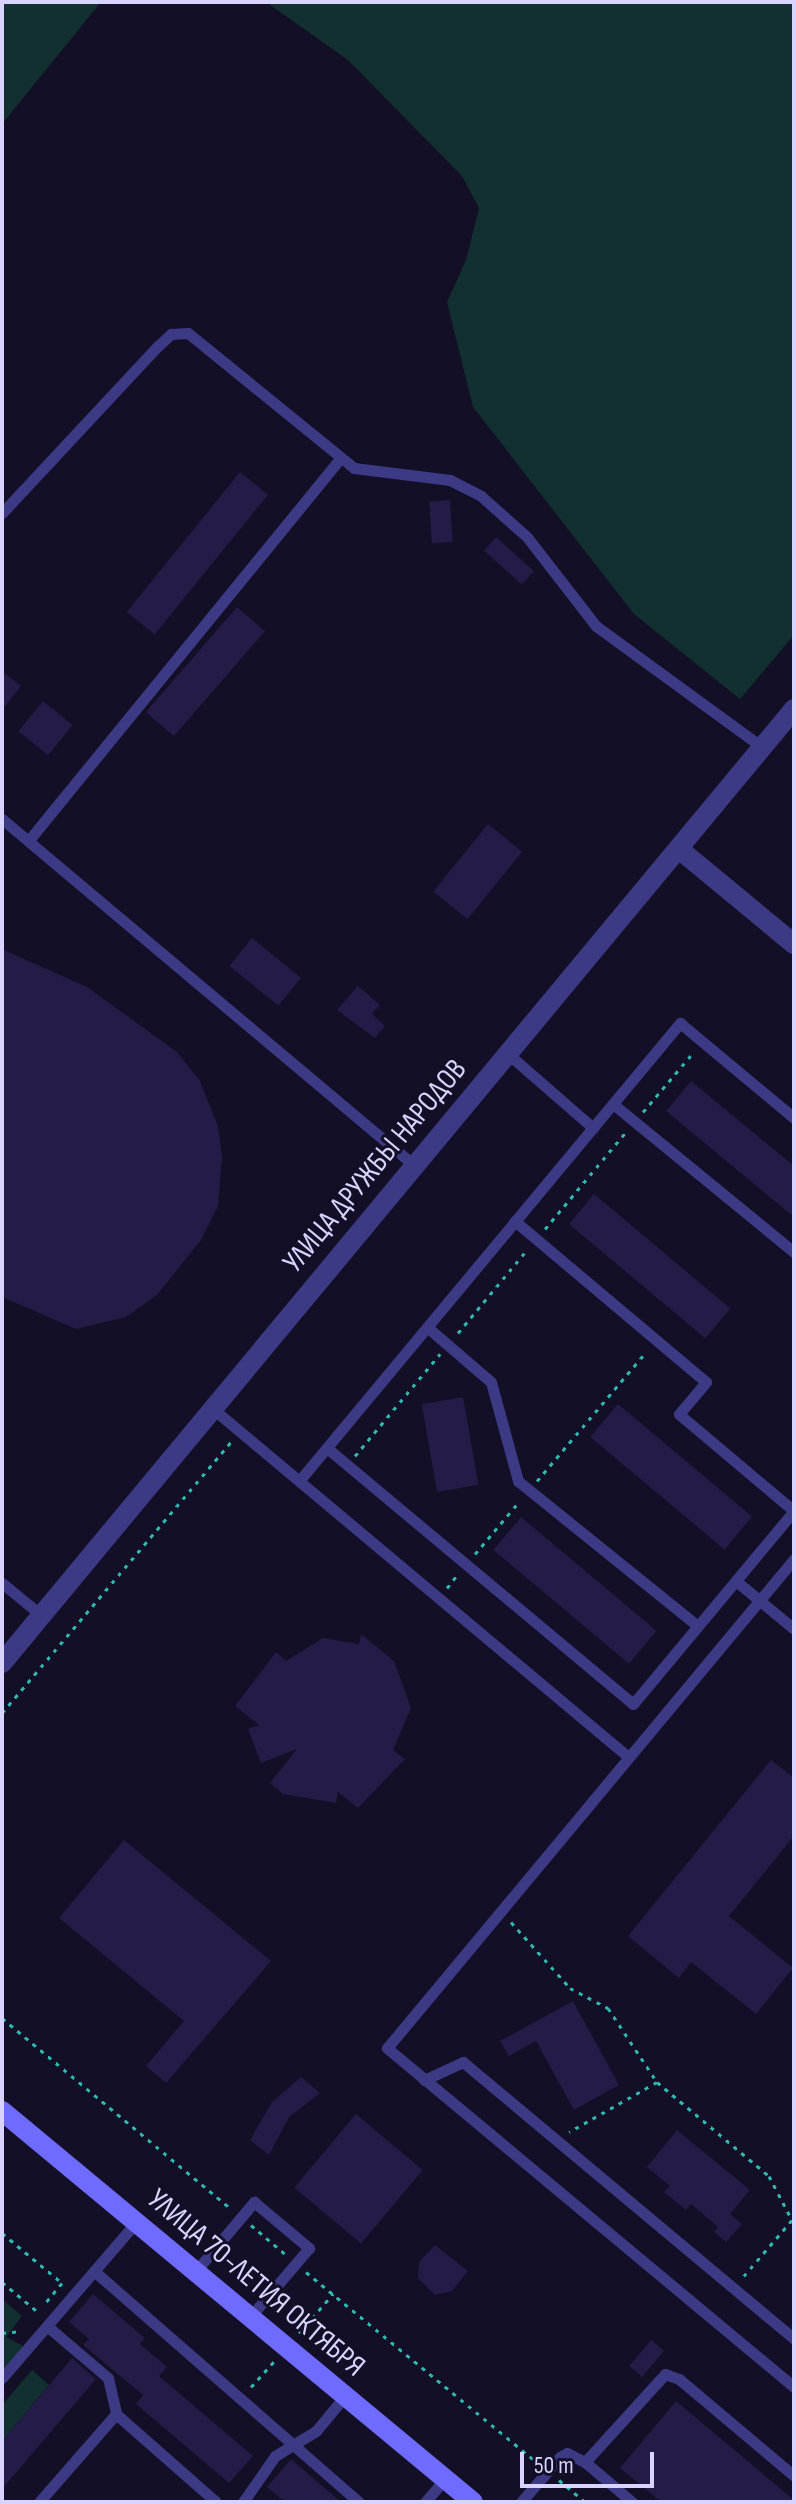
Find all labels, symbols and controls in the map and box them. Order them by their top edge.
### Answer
street label: УЛИЦА ДРУЖБЫ НАРОДОВ [275,1052,475,1280]
street label: УЛИЦА 70-ЛЕТИЯ ОКТЯБРЯ [140,2182,372,2384]
scale bar [524,2436,658,2486]
text: 50 m [534,2451,574,2480]

